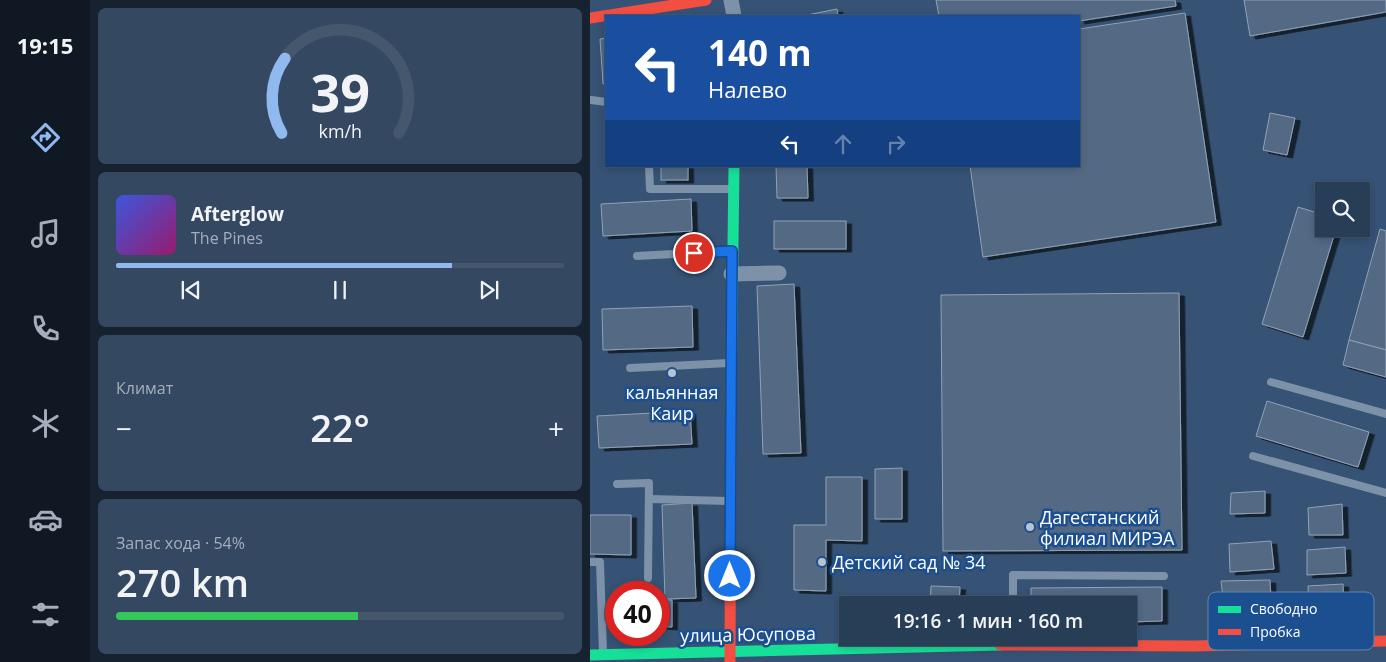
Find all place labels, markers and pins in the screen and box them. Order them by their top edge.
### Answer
pin [673,232,715,274]
marker: кальянная Каир [666,367,678,379]
place label: кальянная Каир [626,380,718,425]
place label: Дагестанский филиал МИРЭА [1040,505,1175,550]
marker: Дагестанский филиал МИРЭА [1024,521,1036,533]
place label: Детский сад № 34 [832,550,986,574]
marker: Детский сад № 34 [816,556,828,568]

